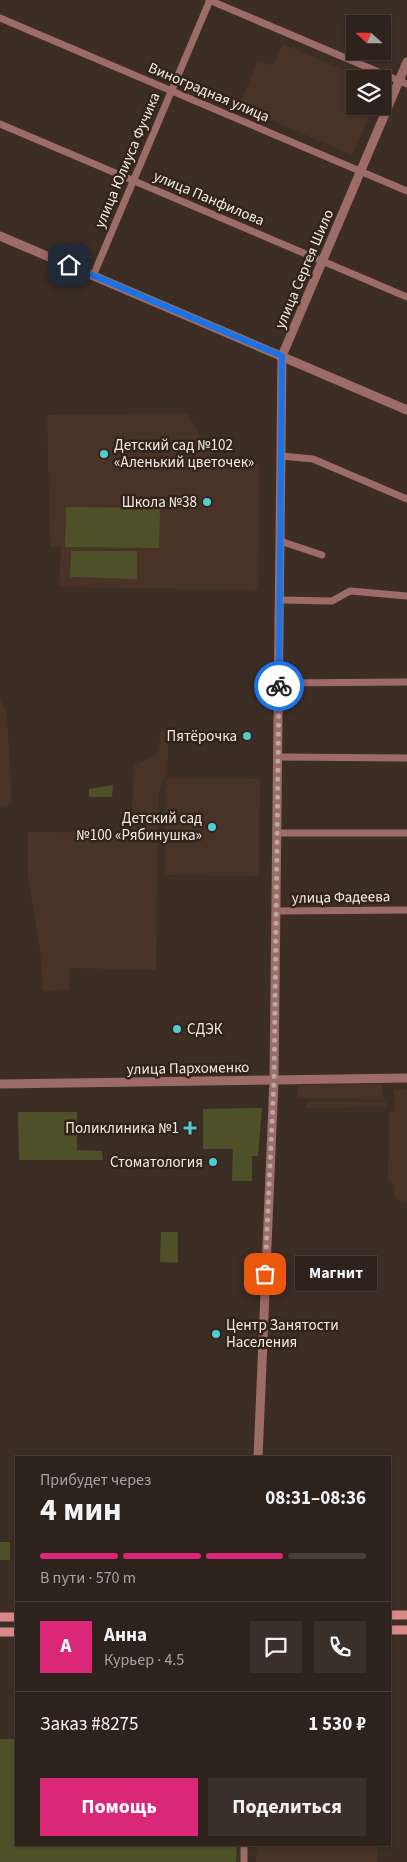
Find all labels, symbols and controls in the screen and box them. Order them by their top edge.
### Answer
north arrow [346,15,391,60]
map controls [346,15,391,115]
street label: Виноградная улица [145,57,273,127]
button: layers [346,70,391,115]
street label: улица Юлиуса Фучика [89,89,166,231]
street label: улица Панфилова [150,166,268,231]
street label: улица Сергея Шило [270,206,339,332]
pin [48,244,90,286]
icon: home [55,251,83,279]
place label: Детский сад №102 «Аленький цветочек» [114,435,254,473]
marker: Детский сад №102 «Аленький цветочек» [98,448,110,460]
place label: Школа №38 [122,492,197,513]
marker: Школа №38 [201,496,213,508]
courier [254,661,304,711]
icon: bike [265,672,293,700]
place label: Пятёрочка [166,726,237,747]
marker: Пятёрочка [241,730,253,742]
place label: Детский сад №100 «Рябинушка» [76,808,202,846]
marker: Детский сад №100 «Рябинушка» [206,821,218,833]
street label: улица Фадеева [292,886,390,909]
place label: СДЭК [187,1019,223,1040]
marker: СДЭК [171,1023,183,1035]
street label: улица Пархоменко [126,1057,250,1080]
place label: Поликлиника №1 [65,1118,179,1139]
marker: Поликлиника №1 [183,1121,197,1135]
place label: Стоматология [110,1152,203,1173]
marker: Стоматология [207,1156,219,1168]
pin [244,1253,286,1295]
callout: Магнит [295,1256,378,1292]
icon: bag [251,1260,279,1288]
text: Магнит [309,1262,363,1284]
place label: Центр Занятости Населения [226,1315,339,1353]
marker: Центр Занятости Населения [210,1328,222,1340]
text: Прибудет через [40,1469,151,1491]
text: 08:31–08:36 [265,1485,366,1512]
text: 4 мин [40,1487,122,1533]
text: В пути · 570 m [40,1567,136,1589]
button: chat [250,1621,302,1673]
button: phone [314,1621,366,1673]
text: Анна [104,1622,147,1649]
text: А [61,1633,71,1660]
text: Курьер · 4.5 [104,1649,184,1671]
text: Заказ #8275 [40,1711,139,1738]
text: 1 530 ₽ [308,1711,366,1738]
button: Помощь [40,1778,198,1836]
button: Поделиться [208,1778,366,1836]

